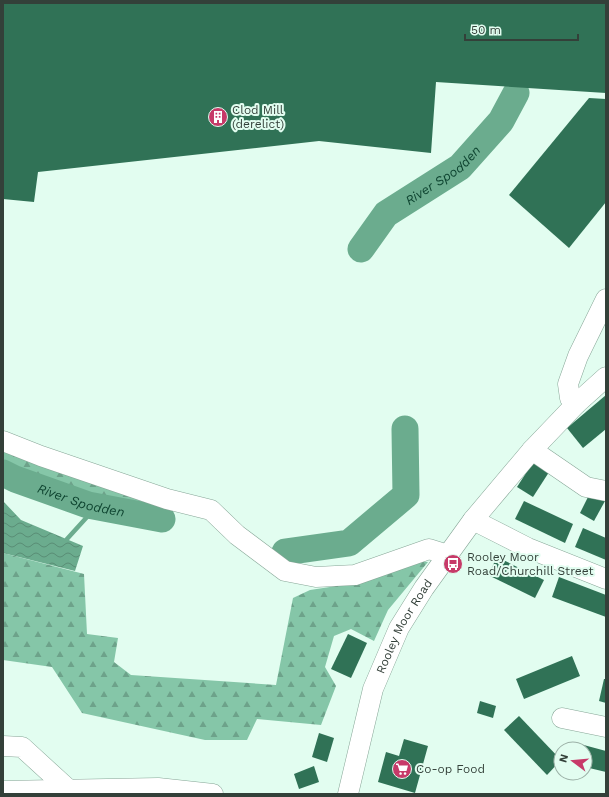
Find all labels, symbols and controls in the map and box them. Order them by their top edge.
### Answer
scale bar [465,16,578,42]
text: 50 m [471,23,501,37]
place label: Clod Mill (derelict) [232,103,284,131]
building icon: Clod Mill (derelict) [207,106,229,128]
water label: River Spodden [402,143,484,208]
water label: River Spodden [35,481,126,520]
place label: Rooley Moor Road/Churchill Street [467,550,594,578]
bus stop icon: Rooley Moor Road/Churchill Street [442,553,464,575]
street label: Rooley Moor Road [373,576,435,676]
north arrow [553,741,593,781]
text: N [556,753,571,764]
supermarket icon: Co-op Food [391,758,413,780]
place label: Co-op Food [416,762,485,776]

